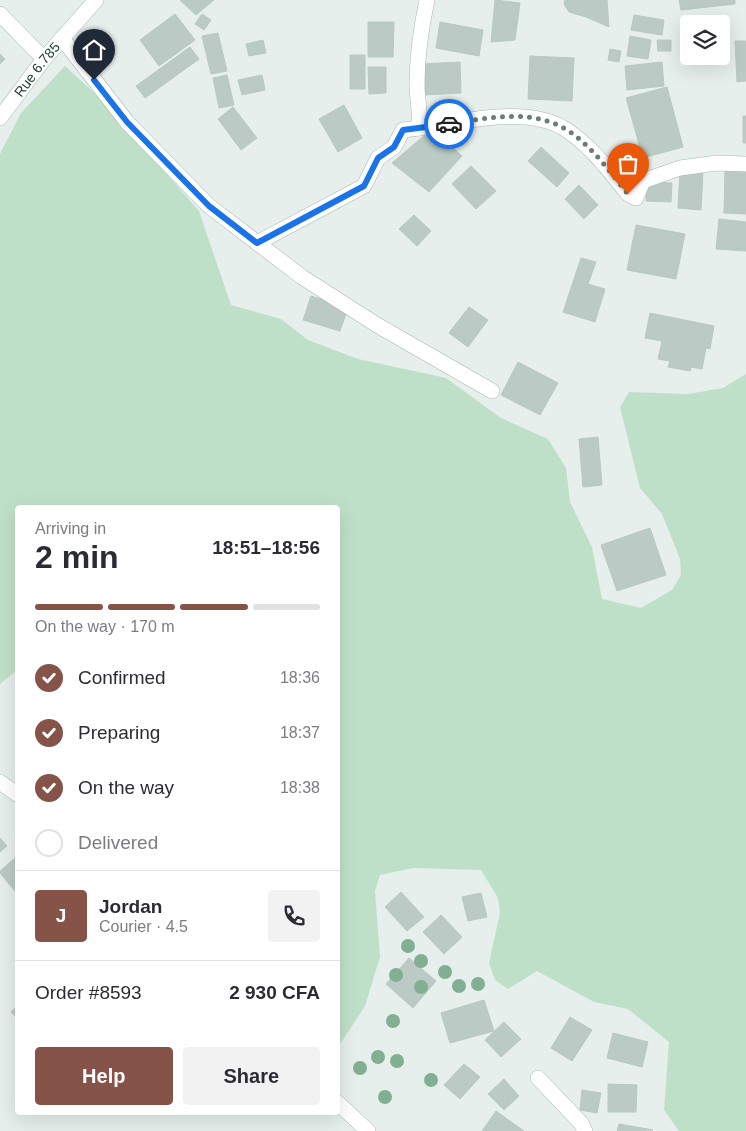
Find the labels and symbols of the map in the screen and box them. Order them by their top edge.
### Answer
pin [73,29,115,80]
street label: Rue 6.785 [11,39,63,100]
courier [424,99,474,149]
pin [607,143,649,194]

